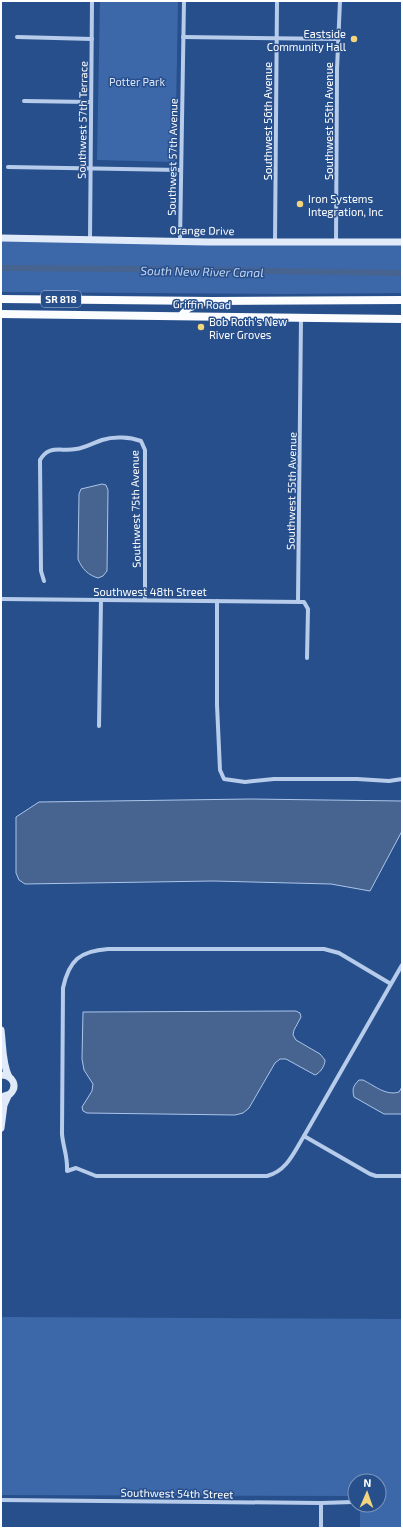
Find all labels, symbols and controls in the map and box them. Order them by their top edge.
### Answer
place label: Eastside Community Hall [267,27,347,53]
marker: Eastside Community Hall [349,34,359,44]
street label: Southwest 57th Terrace [74,61,90,179]
street label: Southwest 56th Avenue [261,62,274,180]
street label: Southwest 55th Avenue [322,62,335,180]
park label: Potter Park [109,75,165,88]
street label: Southwest 57th Avenue [164,98,180,216]
place label: Iron Systems Integration, Inc [308,192,383,218]
marker: Iron Systems Integration, Inc [295,199,305,209]
street label: Orange Drive [170,223,235,237]
water label: South New River Canal [140,263,264,279]
road number: SR 818 [41,291,81,307]
street label: Griffin Road [173,297,231,311]
place label: Bob Roth's New River Groves [209,315,287,341]
marker: Bob Roth's New River Groves [196,322,206,332]
street label: Southwest 55th Avenue [283,432,299,550]
street label: Southwest 75th Avenue [127,450,143,568]
street label: Southwest 48th Street [93,585,207,598]
north arrow [347,1473,387,1513]
text: N [363,1476,372,1489]
street label: Southwest 54th Street [121,1486,233,1500]

